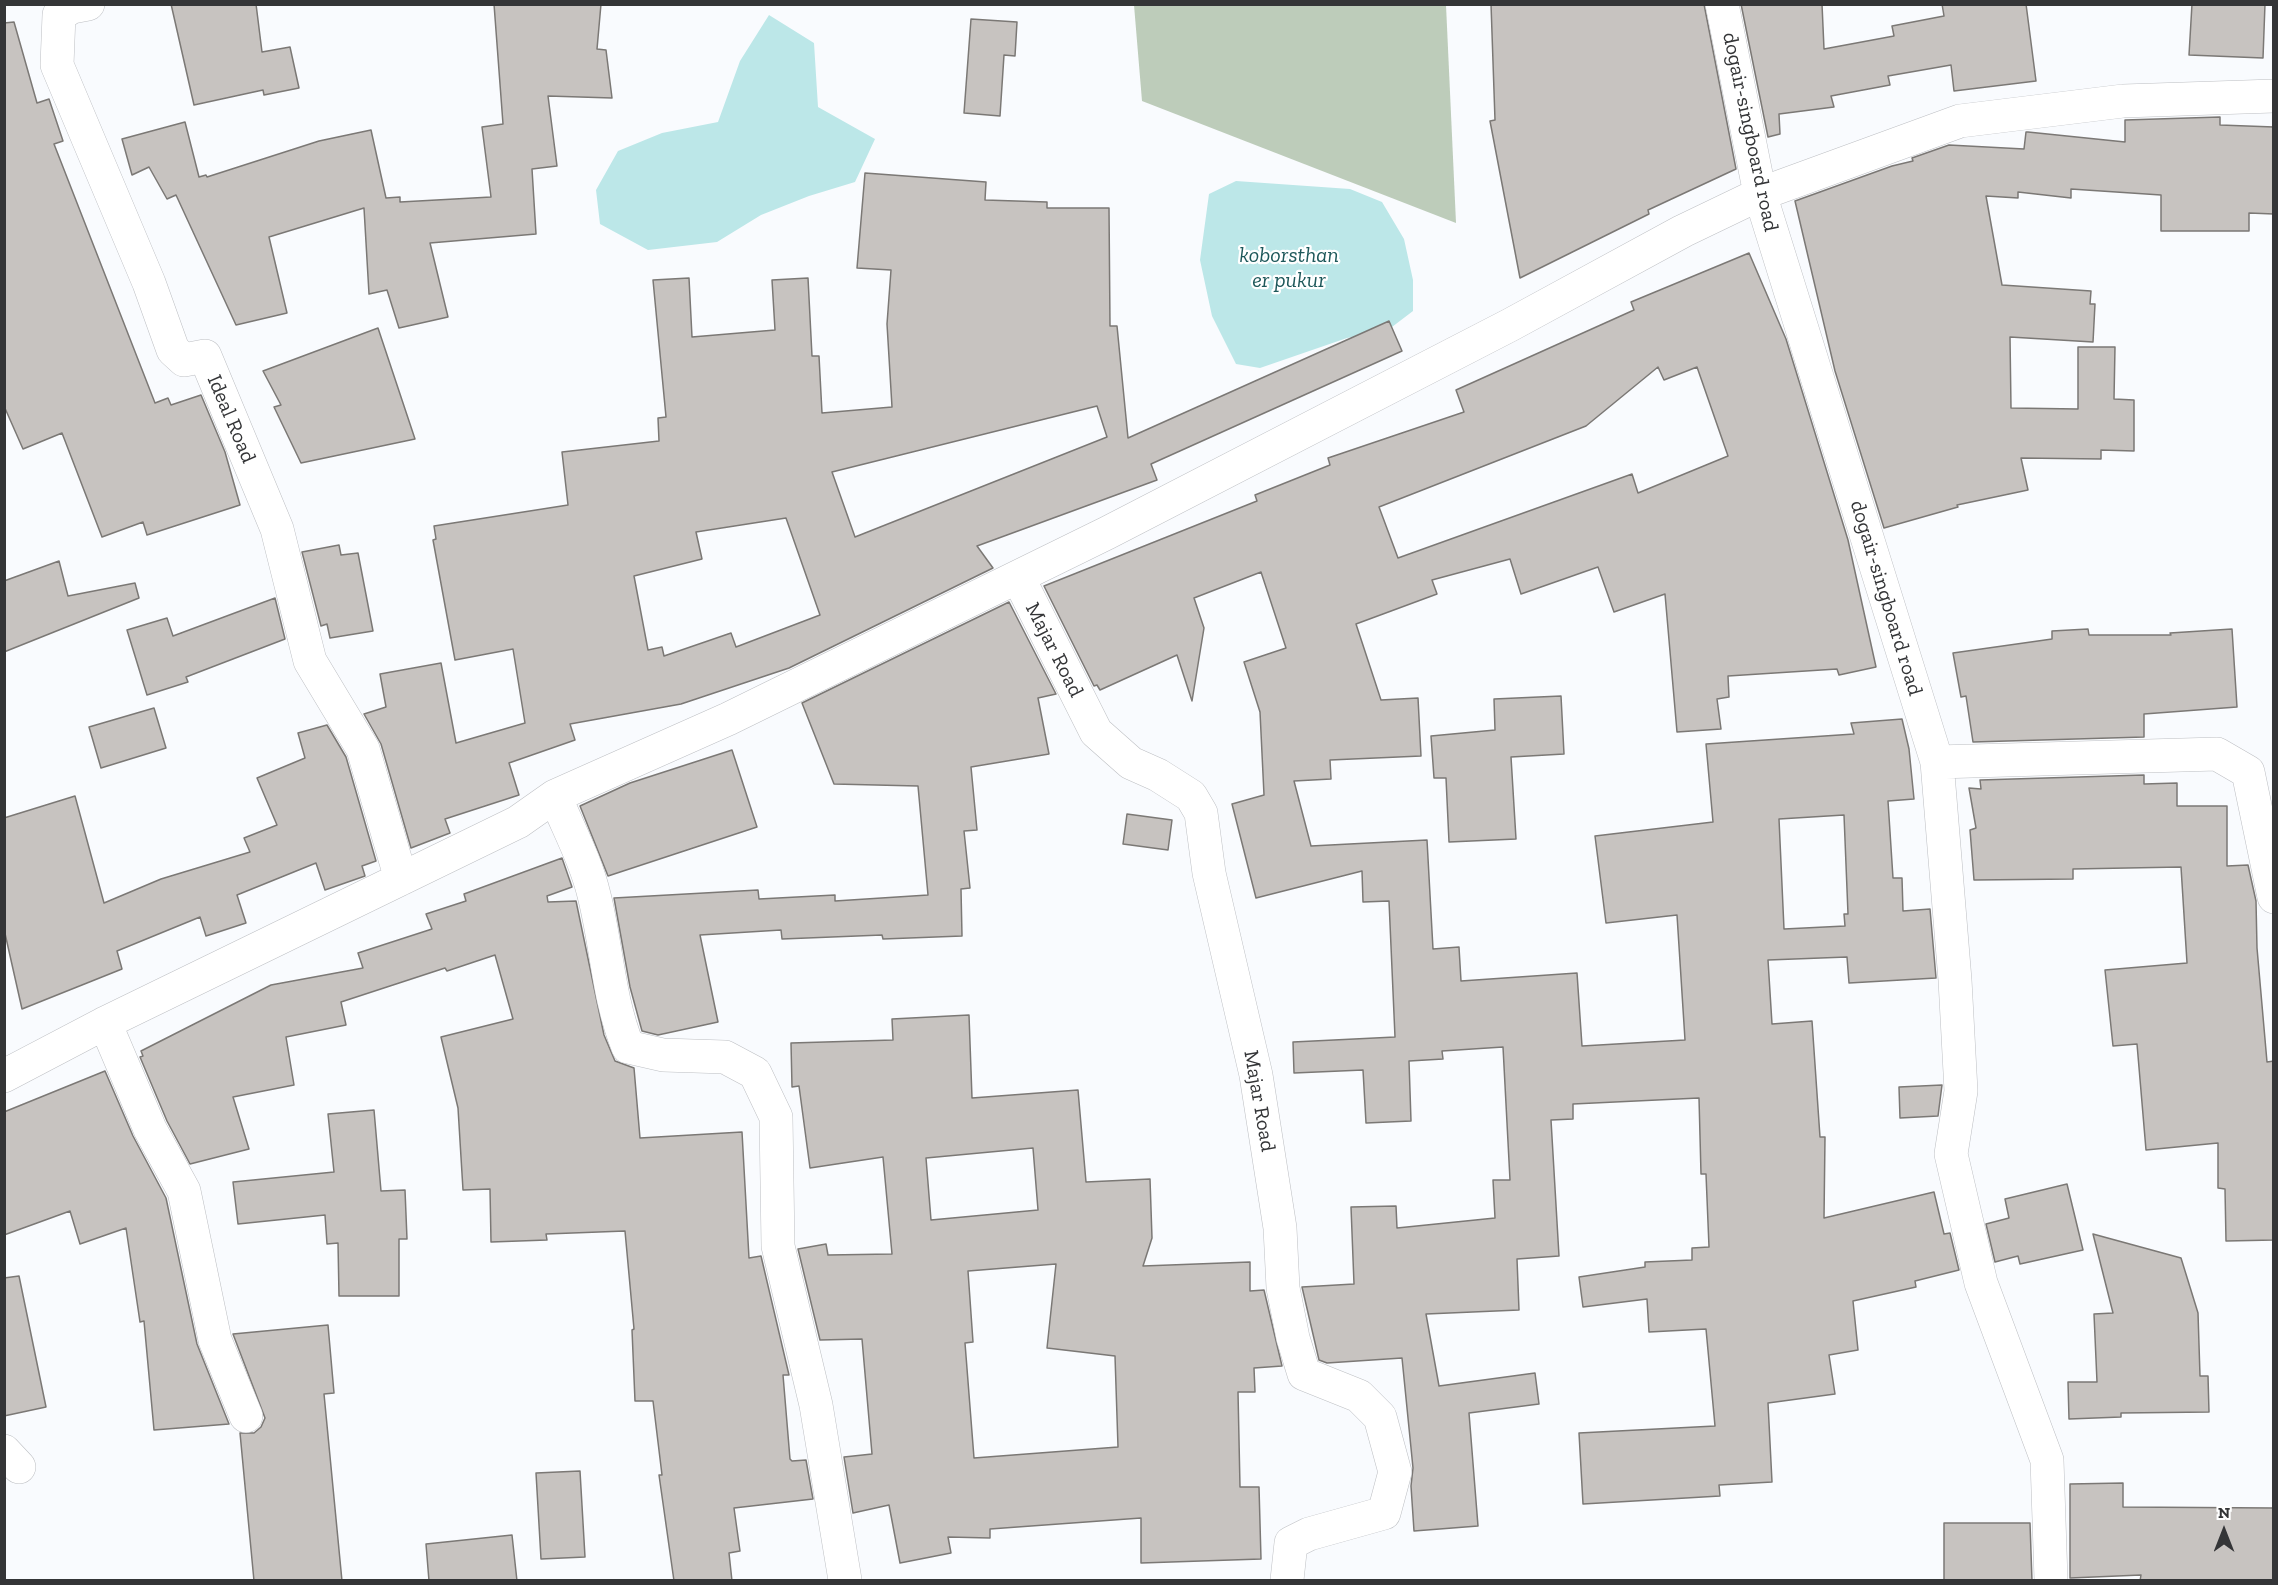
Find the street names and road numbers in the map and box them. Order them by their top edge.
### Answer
street label: dogair-singboard road [1717,30,1783,234]
street label: Ideal Road [201,371,261,467]
street label: dogair-singboard road [1844,497,1928,699]
street label: Majar Road [1019,599,1089,701]
street label: Majar Road [1238,1048,1280,1154]

